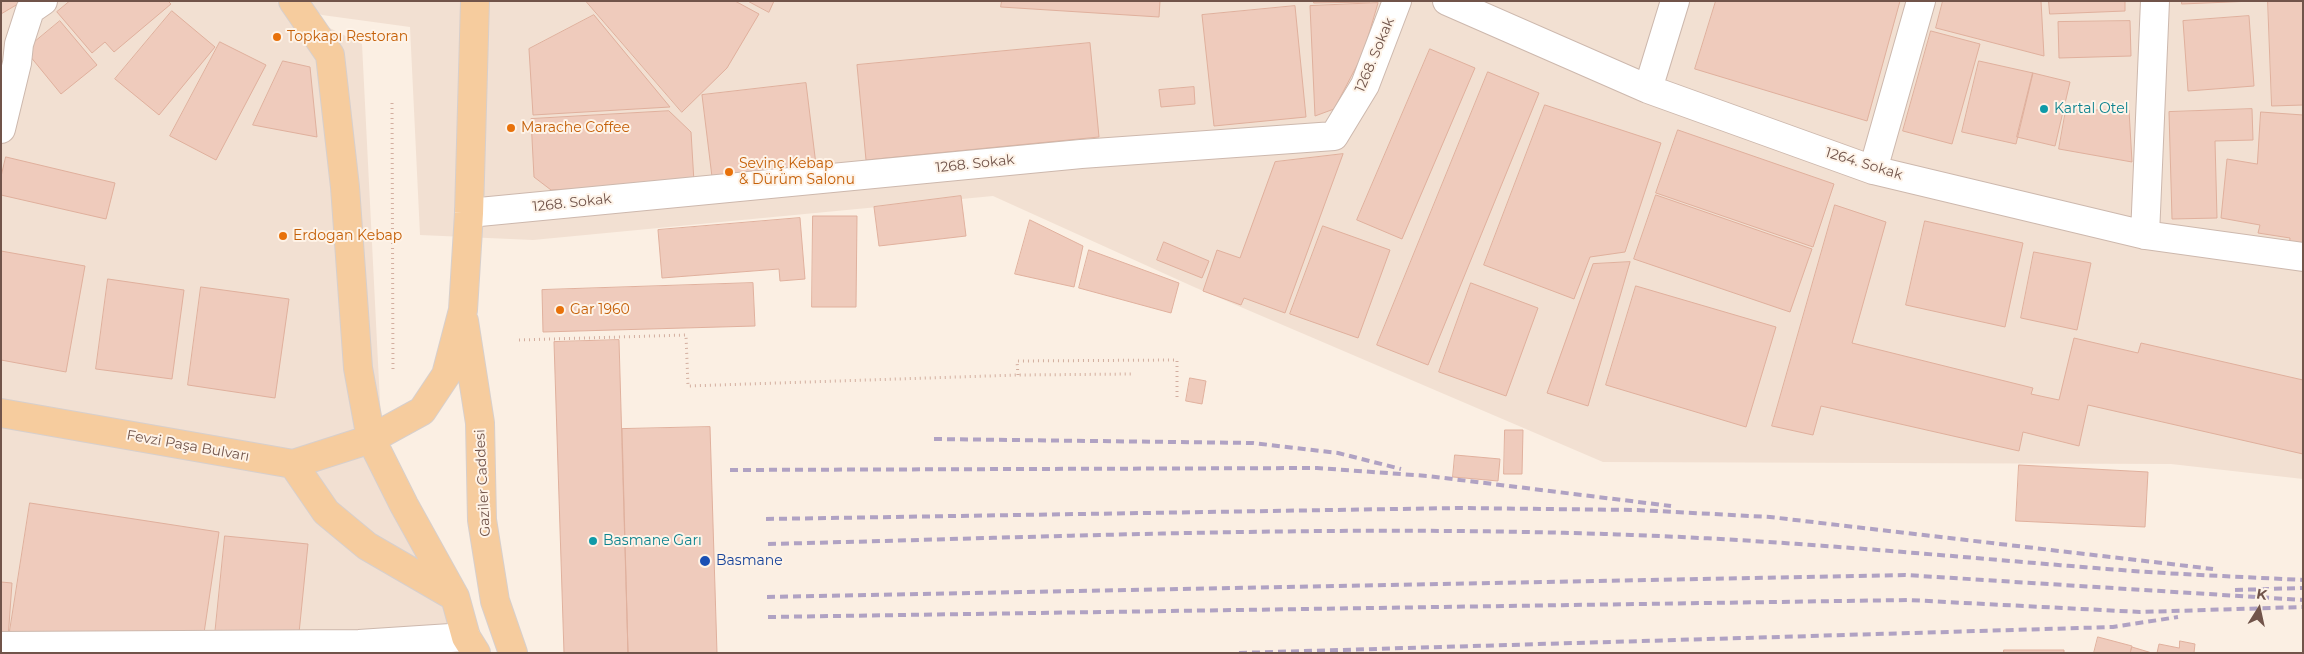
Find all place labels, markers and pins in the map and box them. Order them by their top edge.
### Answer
place label: Topkapı Restoran [287,29,408,45]
marker: Topkapı Restoran [271,31,283,43]
place label: Kartal Otel [2054,101,2128,117]
marker: Kartal Otel [2038,103,2050,115]
place label: Marache Coffee [521,120,630,136]
marker: Marache Coffee [505,122,517,134]
place label: Sevinç Kebap & Dürüm Salonu [739,156,855,188]
marker: Sevinç Kebap & Dürüm Salonu [723,166,735,178]
place label: Erdogan Kebap [293,228,402,244]
marker: Erdogan Kebap [277,230,289,242]
place label: Gar 1960 [570,302,630,318]
marker: Gar 1960 [554,304,566,316]
place label: Basmane Garı [603,533,702,549]
marker: Basmane Garı [587,535,599,547]
place label: Basmane [716,553,783,569]
marker: Basmane [698,554,712,568]

